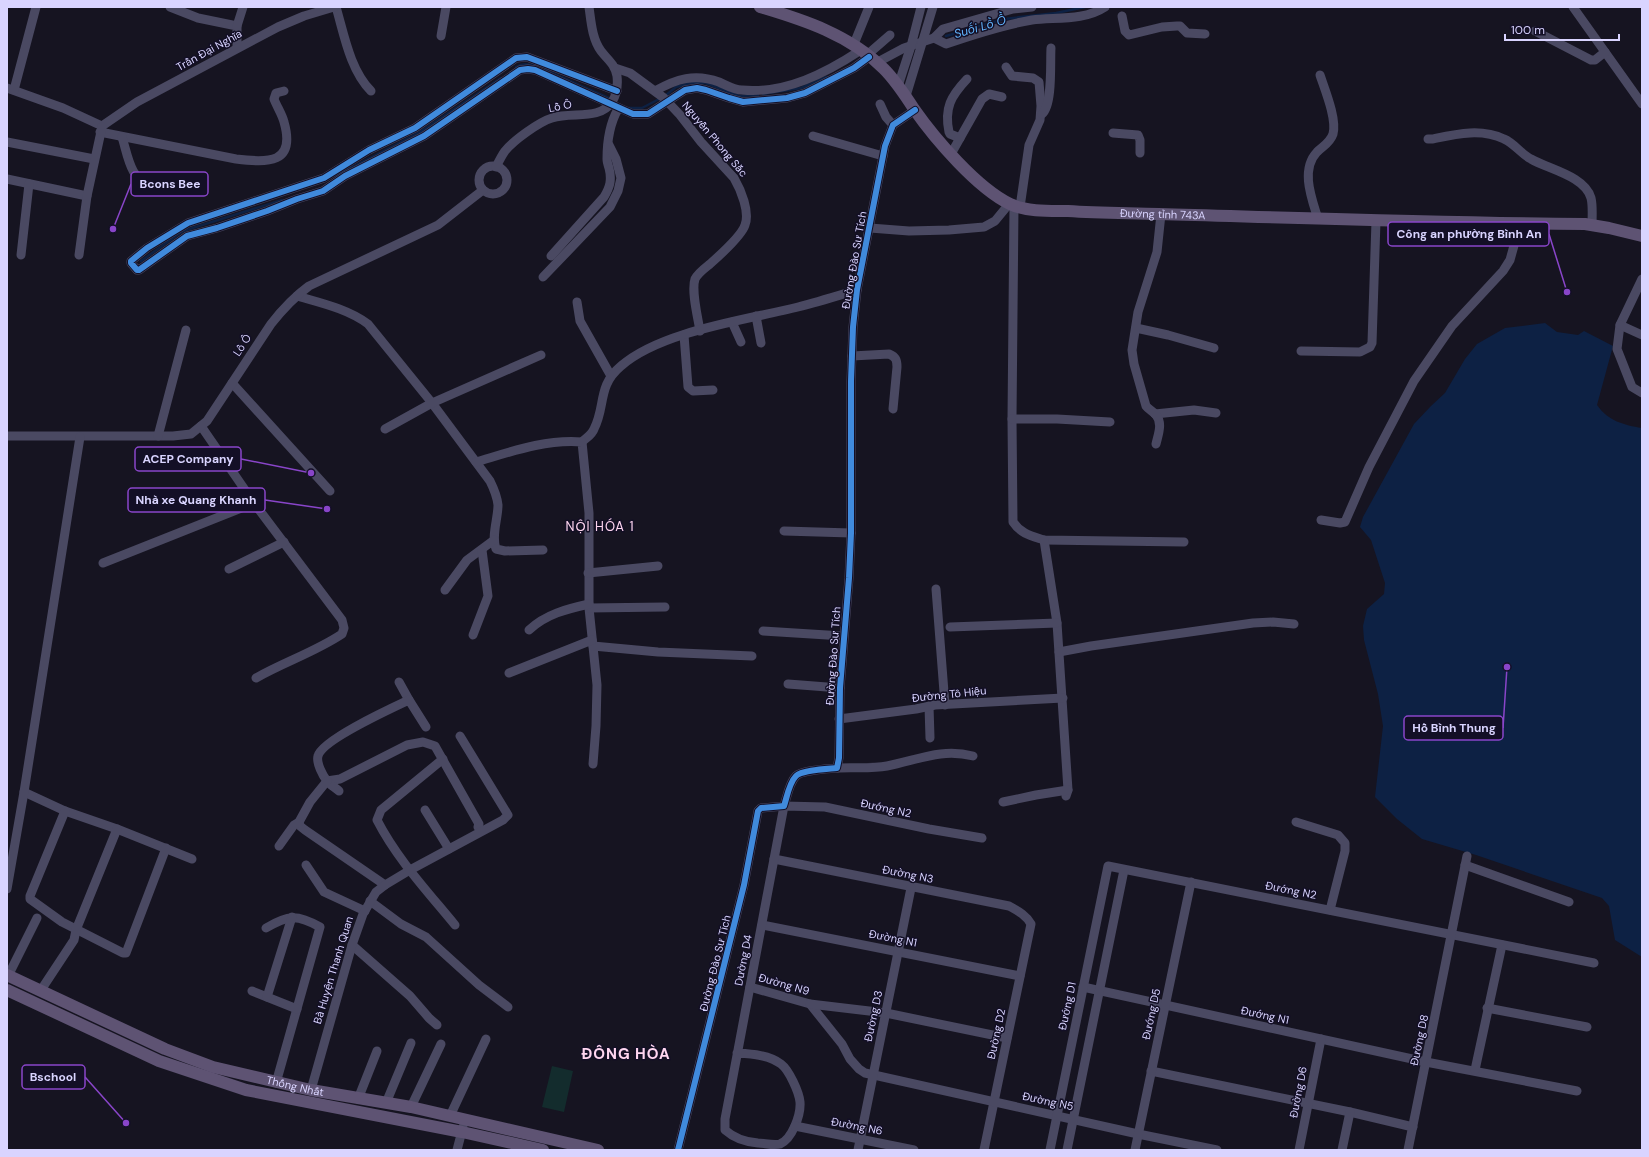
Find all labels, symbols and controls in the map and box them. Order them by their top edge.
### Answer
water label: Suối Lồ Ồ [952,10,1008,42]
scale bar [1505,16,1619,42]
text: 100 m [1511,22,1545,38]
street label: Trần Đại Nghĩa [174,26,244,74]
street label: Lồ Ô [547,97,573,115]
street label: Nguyễn Phong Sắc [679,98,751,180]
callout: Bcons Bee [131,172,208,196]
text: Bcons Bee [140,176,200,192]
street label: Đường tỉnh 743A [1120,206,1206,222]
street label: Đường Đào Sư Tích [839,210,869,310]
callout: Công an phường Bình An [1388,222,1549,246]
text: Công an phường Bình An [1396,226,1542,242]
street label: Lồ Ô [230,331,254,359]
callout: ACEP Company [135,447,241,471]
text: ACEP Company [143,451,234,467]
callout: Nhà xe Quang Khanh [128,488,265,512]
text: Nhà xe Quang Khanh [136,492,256,508]
district label: NỘI HÓA 1 [565,518,635,535]
street label: Đường Đào Sư Tích [823,606,843,706]
street label: Đường Tô Hiệu [911,683,987,705]
callout: Hồ Bình Thung [1404,716,1503,740]
text: Hồ Bình Thung [1412,720,1496,736]
street label: Đướng N2 [859,796,913,820]
street label: Đường N3 [881,862,935,886]
street label: Đướng N2 [1264,878,1318,902]
street label: Đường Đào Sư Tích [696,913,734,1013]
street label: Bà Huyện Thanh Quan [310,914,356,1026]
street label: Đường N1 [868,926,918,950]
street label: Dường D4 [731,933,755,987]
street label: Đường N9 [757,970,811,998]
street label: Đướng D1 [1055,981,1079,1031]
street label: Đướng D5 [1139,987,1163,1041]
street label: Đường D3 [861,989,885,1043]
street label: Đướng N1 [1240,1003,1290,1027]
street label: Đường D2 [984,1007,1008,1061]
street label: Đường D8 [1407,1013,1431,1067]
district label: ĐÔNG HÒA [581,1044,671,1064]
callout: Bschool [22,1065,85,1089]
street label: Đường D6 [1286,1065,1310,1119]
text: Bschool [30,1069,76,1085]
street label: Thống Nhất [265,1073,325,1099]
street label: Đường N5 [1021,1089,1075,1113]
street label: Đường N6 [830,1114,884,1138]

